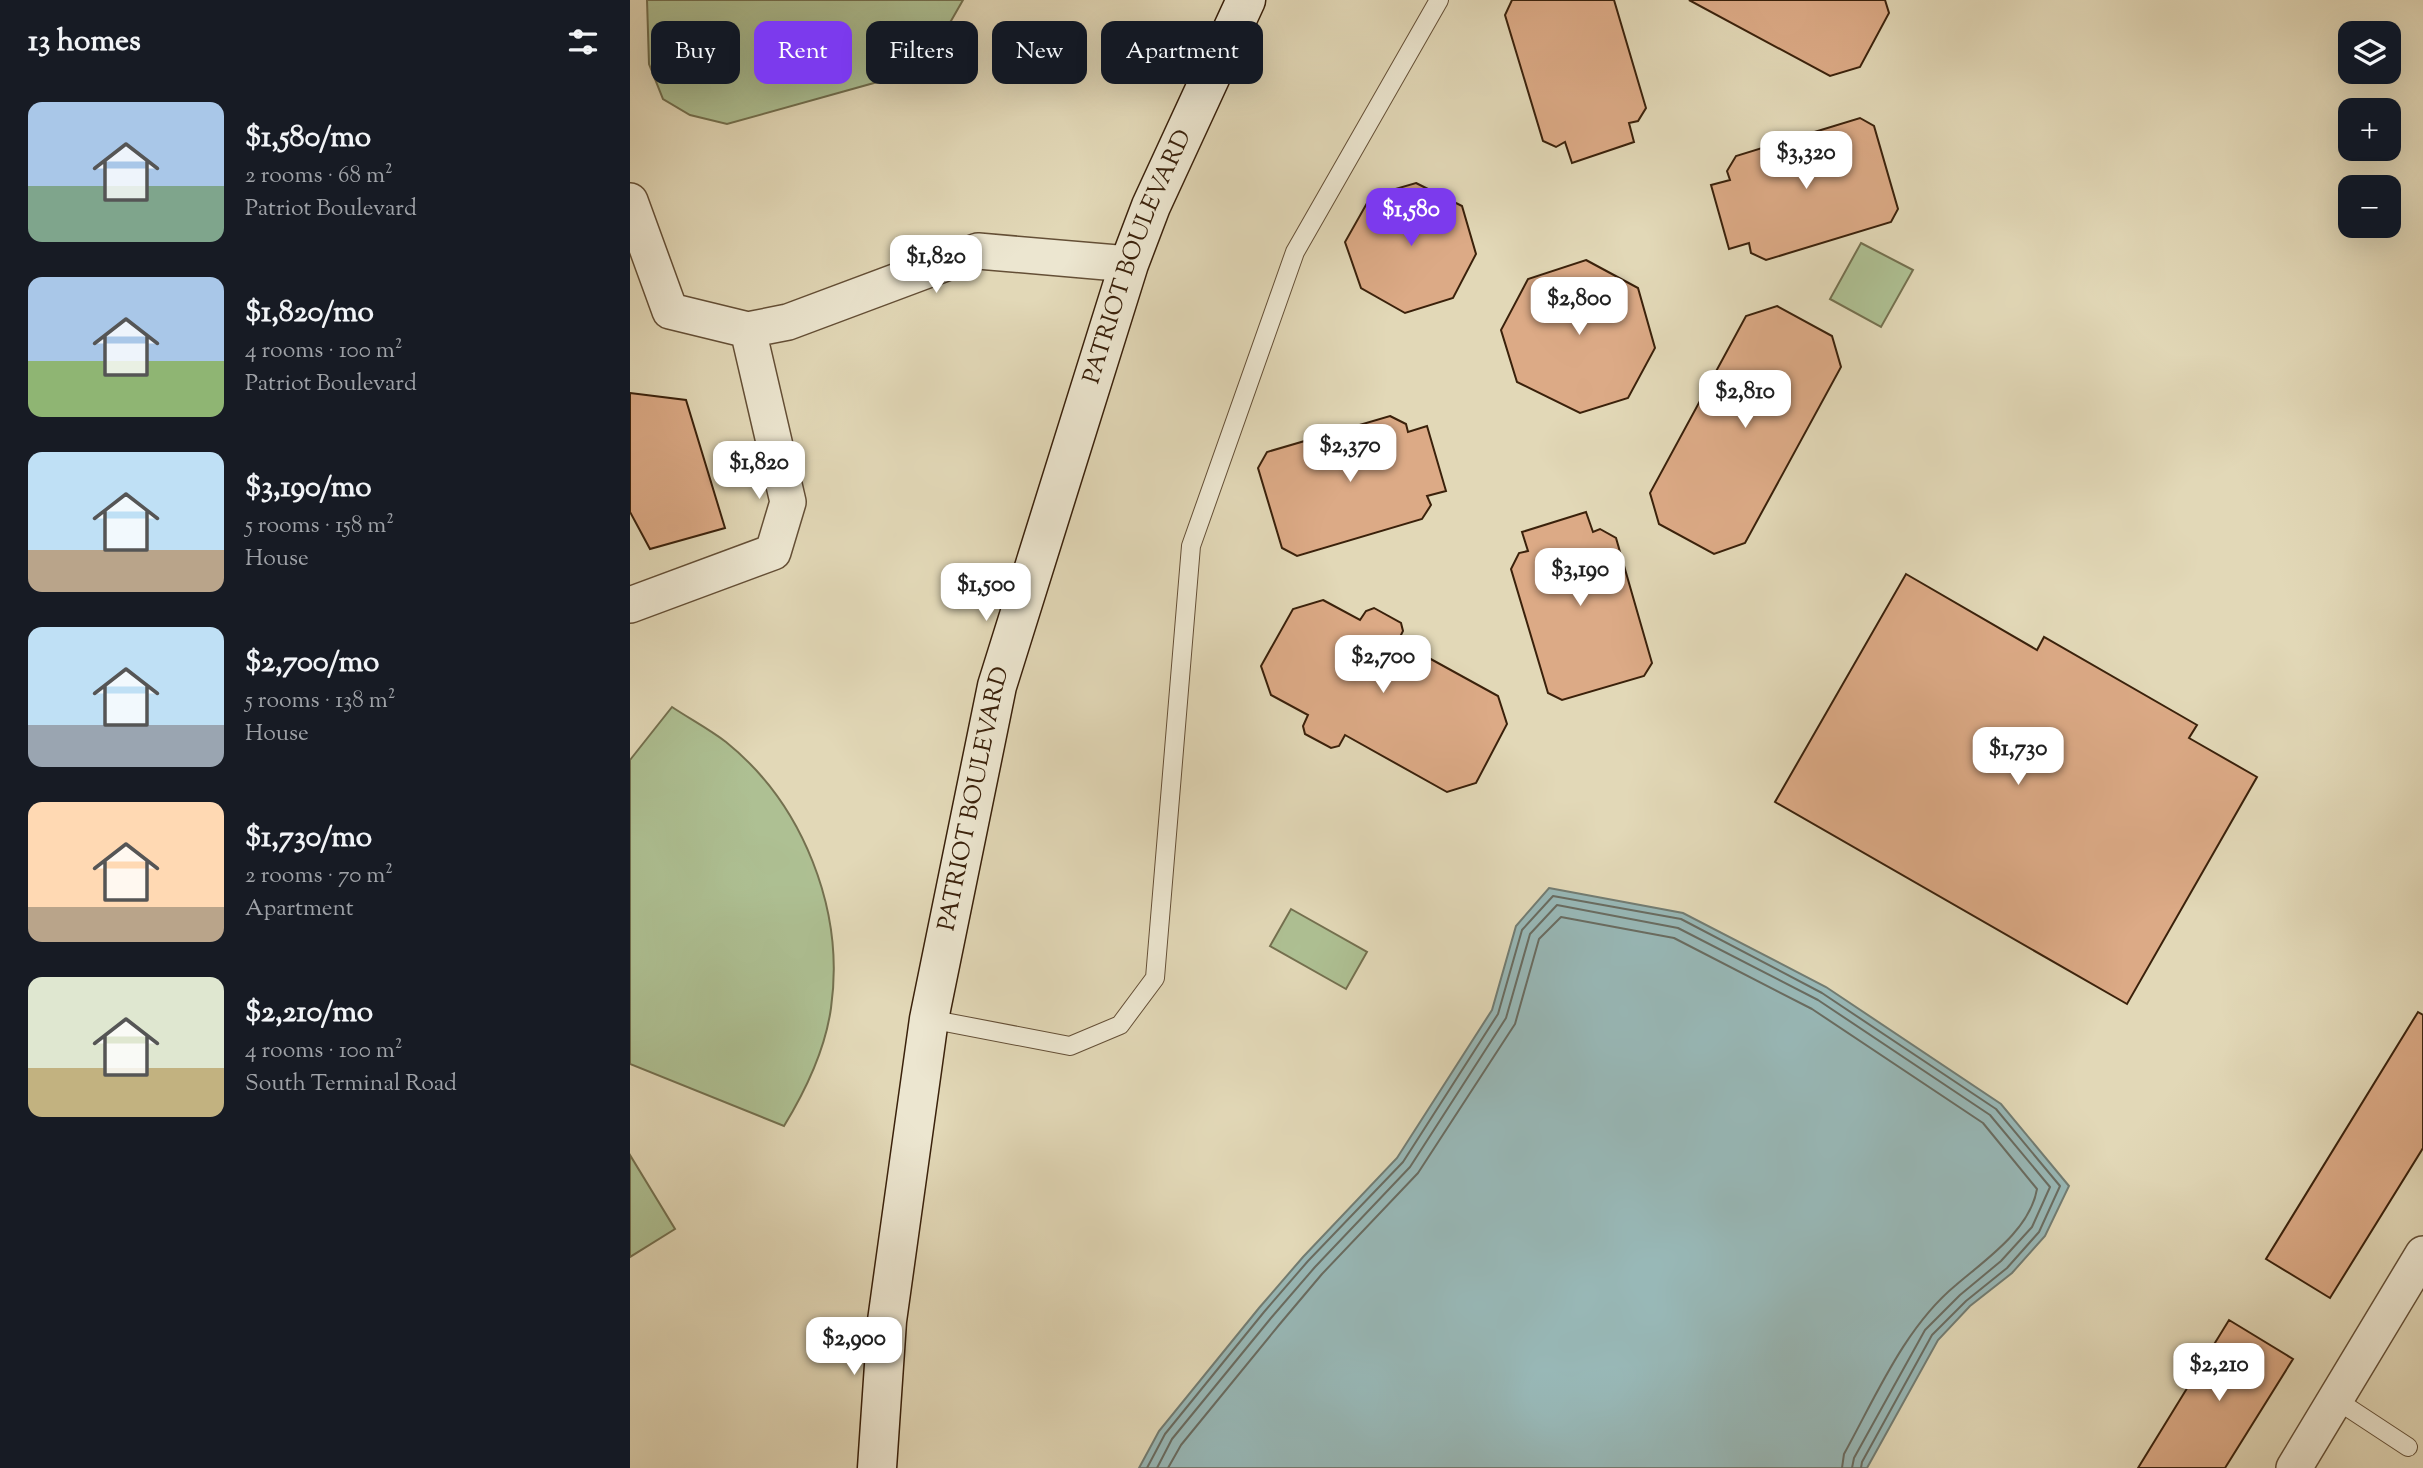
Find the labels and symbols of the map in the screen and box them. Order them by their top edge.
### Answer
street label: PATRIOT BOULEVARD [1076,124,1201,388]
pin: $3,320 [1749,132,1863,191]
pin: $1,580 [1354,188,1468,248]
pin: $1,820 [879,236,993,295]
pin: $2,800 [1522,278,1636,337]
pin: $2,810 [1688,370,1802,430]
pin: $2,370 [1293,424,1407,484]
pin: $1,820 [702,442,816,501]
pin: $3,190 [1523,548,1637,608]
pin: $1,500 [929,564,1043,623]
pin: $2,700 [1326,636,1440,695]
street label: PATRIOT BOULEVARD [930,662,1019,934]
pin: $1,730 [1961,728,2075,787]
pin: $2,900 [797,1318,911,1377]
pin: $2,210 [2162,1344,2276,1403]

